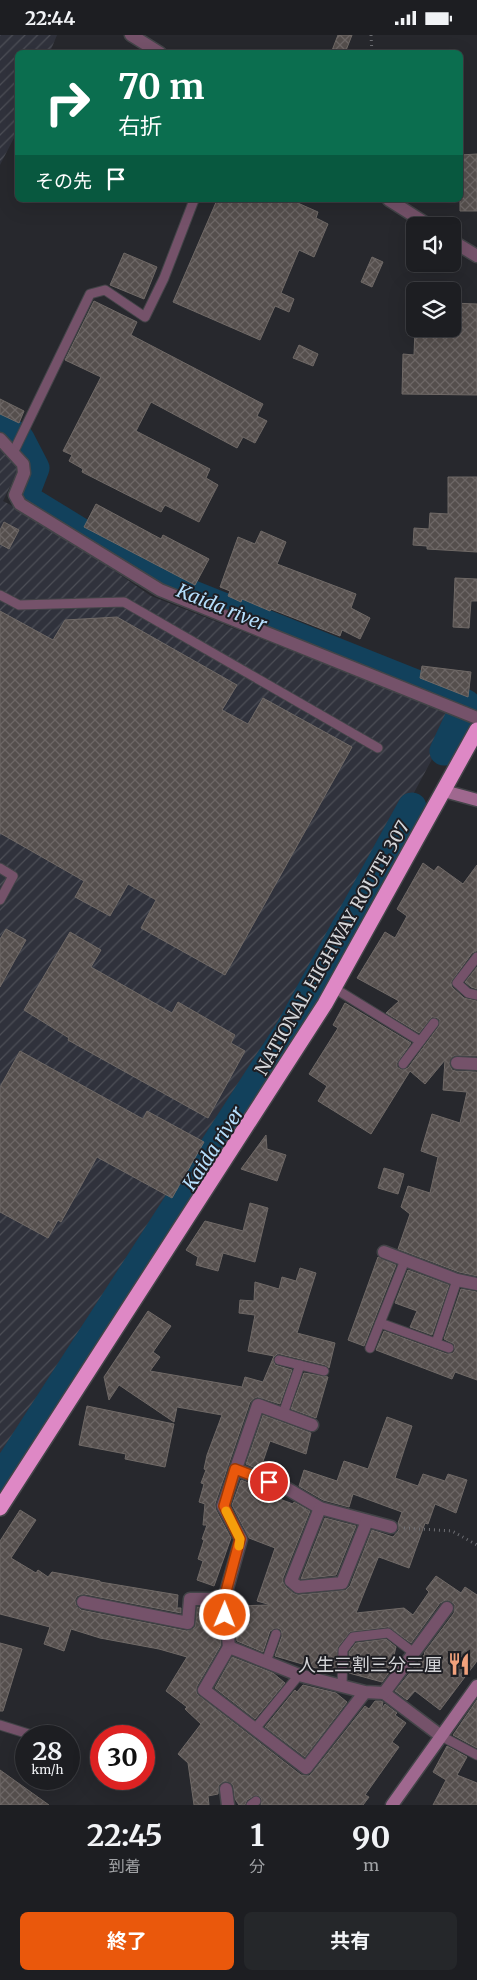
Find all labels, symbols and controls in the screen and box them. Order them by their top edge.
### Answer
text: 22:44 [25,6,75,30]
text: 70 m [118,65,205,109]
icon: right [35,70,100,135]
text: 右折 [118,112,162,140]
icon: arrive [102,165,130,193]
text: その先 [35,169,92,193]
map controls [406,217,461,337]
button: sound [406,217,461,272]
button: layers [406,282,461,337]
water label: Kaida river [173,578,271,636]
street label: NATIONAL HIGHWAY ROUTE 307 [250,817,414,1079]
water label: Kaida river [177,1101,249,1195]
pin [248,1461,290,1503]
icon: arrive [255,1468,283,1496]
position arrow [198,1588,250,1640]
restaurant icon: 人生三割三分三厘 [446,1651,472,1677]
place label: 人生三割三分三厘 [298,1653,442,1676]
speed limit sign: 30 [90,1725,155,1790]
text: 28 [32,1735,63,1767]
text: km/h [32,1762,63,1777]
text: 22:45 [87,1816,162,1854]
text: 1 [250,1816,264,1854]
text: 90 [352,1818,390,1856]
text: m [363,1855,379,1875]
text: 到着 [109,1856,141,1876]
text: 分 [249,1856,265,1876]
button: 終了 [20,1912,234,1970]
button: 共有 [244,1912,457,1970]

